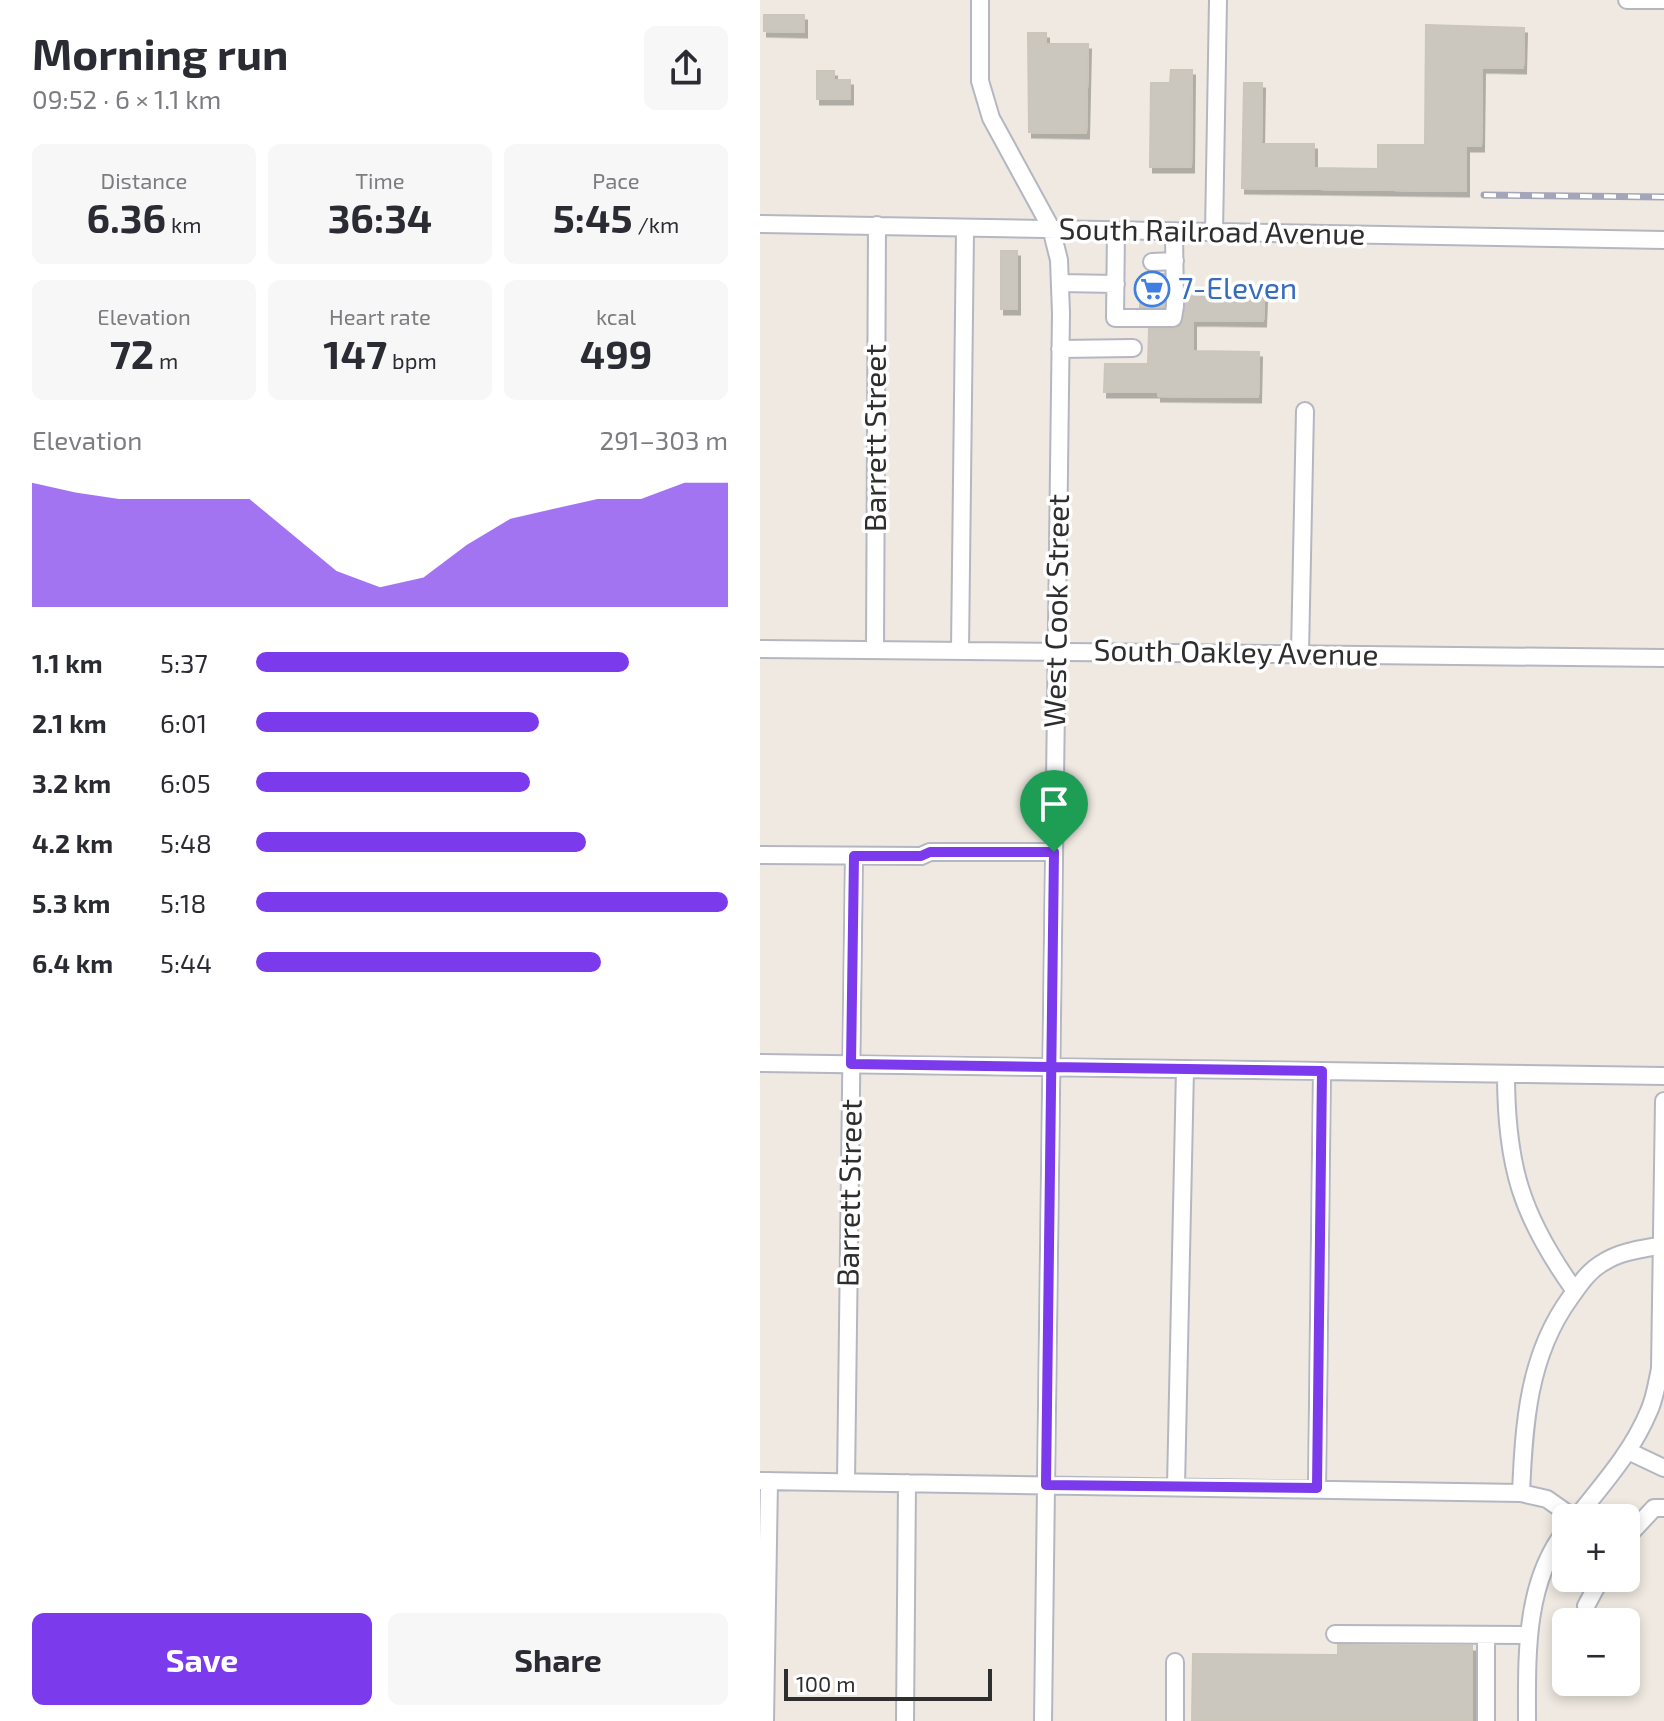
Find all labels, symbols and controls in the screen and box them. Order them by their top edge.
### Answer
text: Morning run [32,26,288,79]
button: share [644,26,728,110]
text: 09:52 · 6 × 1.1 km [32,83,221,114]
text: Distance [101,167,187,193]
text: Time [355,167,405,193]
text: Pace [592,167,640,193]
text: 6.36 [86,193,166,241]
text: 36:34 [328,193,432,241]
text: 5:45 [553,193,633,241]
street label: South Railroad Avenue [1058,209,1366,251]
text: km [166,211,202,237]
text: /km [633,211,679,237]
place label: 7-Eleven [1178,269,1297,305]
supermarket icon: 7-Eleven [1133,270,1171,308]
text: Elevation [97,303,191,329]
text: Heart rate [329,303,431,329]
text: kcal [596,303,636,329]
text: 72 [110,329,154,377]
text: 147 [323,329,387,377]
text: 499 [580,329,652,377]
street label: Barrett Street [856,344,892,532]
text: m [154,347,178,373]
text: bpm [387,347,437,373]
text: Elevation [32,424,142,455]
text: 291–303 m [600,424,728,455]
street label: West Cook Street [1035,494,1075,728]
street label: South Oakley Avenue [1093,631,1379,671]
text: 1.1 km [32,647,103,678]
text: 5:37 [160,647,208,678]
text: 2.1 km [32,707,107,738]
text: 6:01 [160,707,207,738]
text: 3.2 km [32,767,111,798]
text: 6:05 [160,767,211,798]
pin [1020,770,1088,852]
icon: arrive [1032,782,1076,826]
text: 4.2 km [32,827,113,858]
text: 5:48 [160,827,212,858]
text: 5.3 km [32,887,111,918]
text: 5:18 [160,887,206,918]
text: 6.4 km [32,947,113,978]
text: 5:44 [160,947,212,978]
street label: Barrett Street [828,1099,868,1287]
map controls [1552,1504,1640,1696]
button: + [1552,1504,1640,1592]
button: − [1552,1608,1640,1696]
button: Save [32,1613,372,1705]
button: Share [388,1613,728,1705]
scale bar [784,1665,992,1701]
text: 100 m [796,1670,855,1696]

